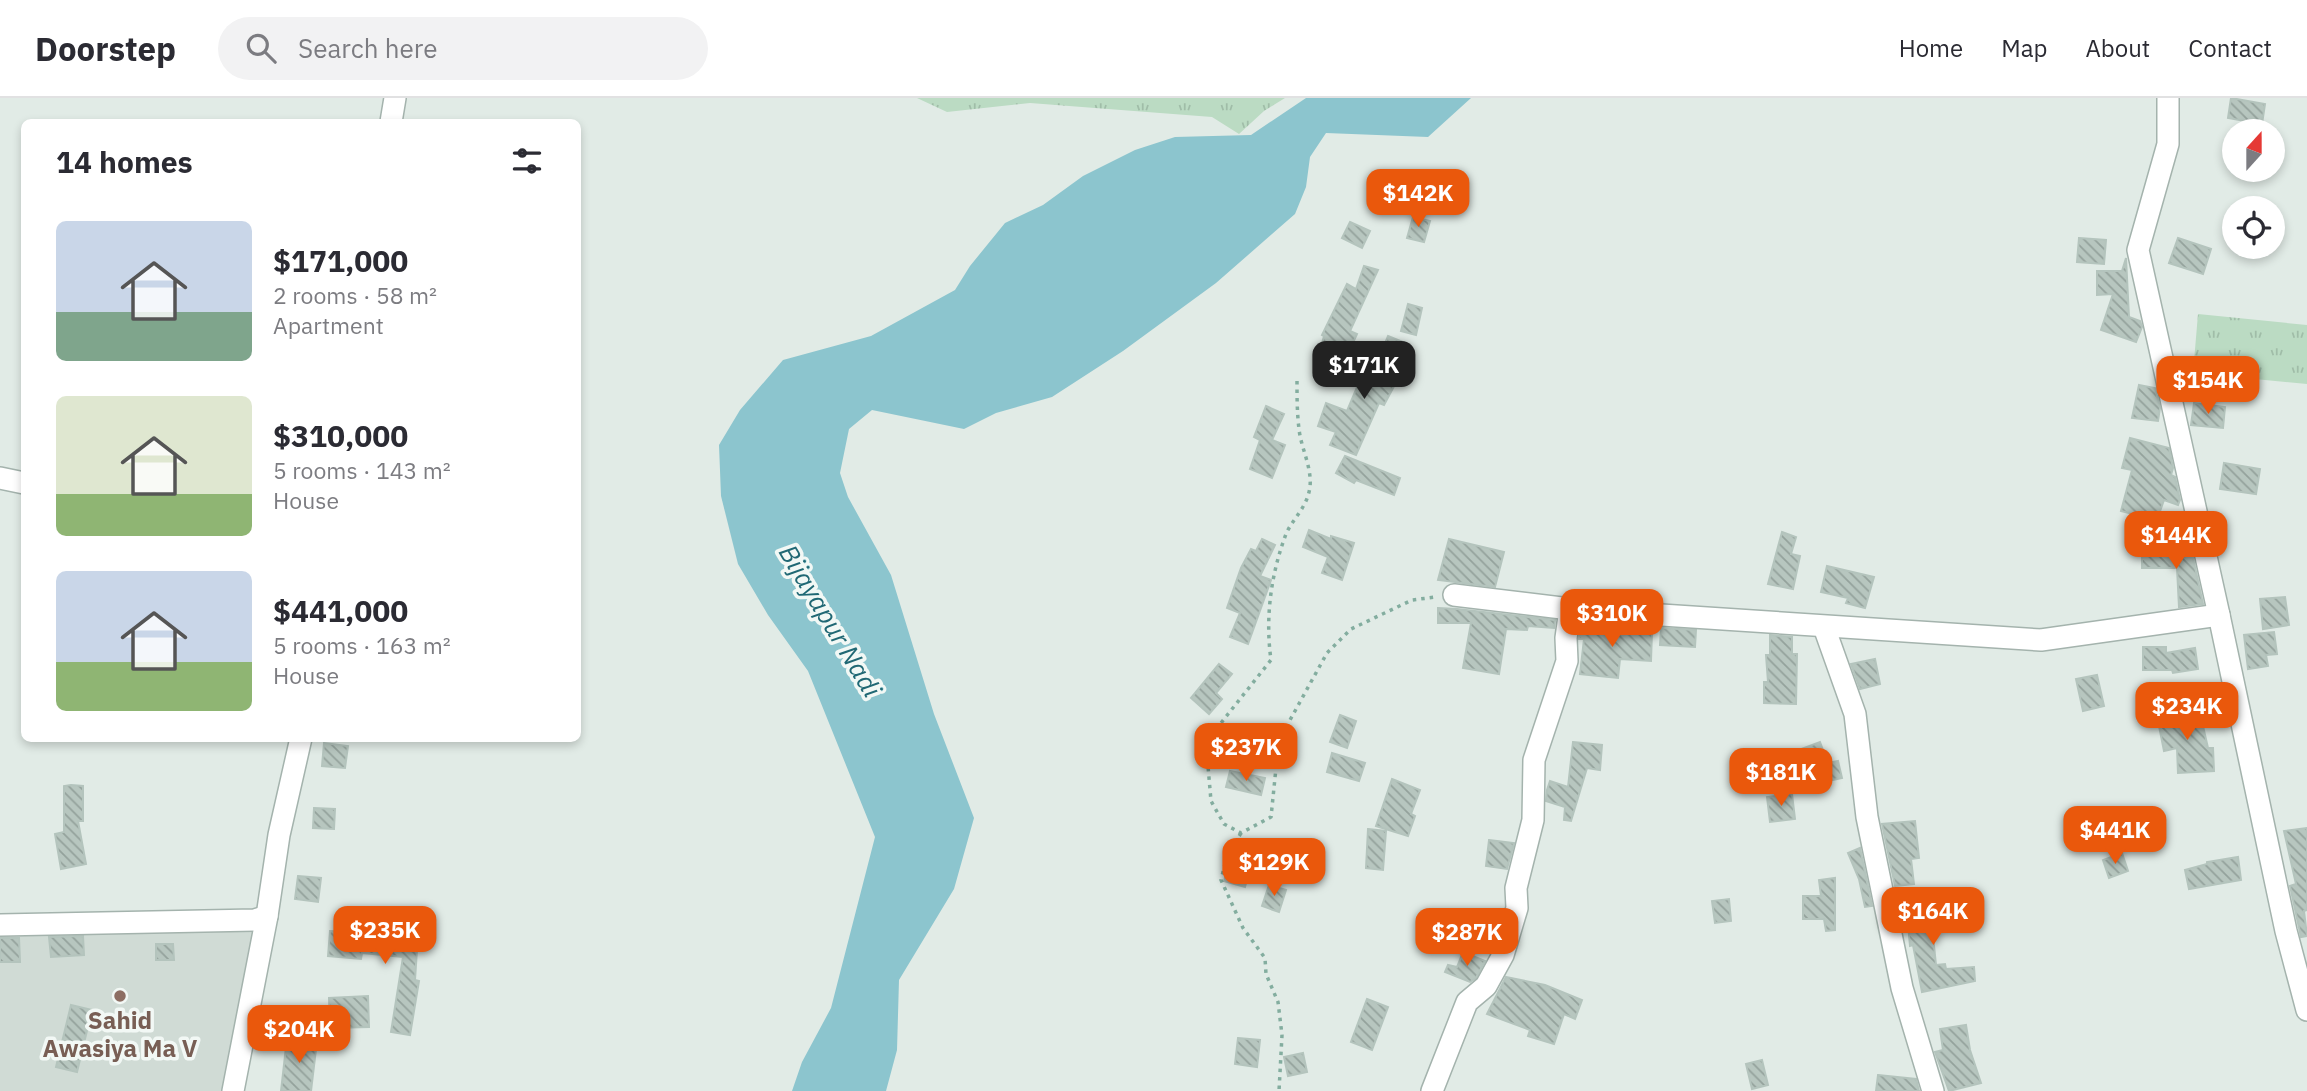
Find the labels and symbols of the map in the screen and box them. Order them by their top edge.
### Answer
north arrow [2222,119,2286,182]
pin: $142K [1369,170,1467,229]
pin: $171K [1315,342,1413,401]
pin: $154K [2159,356,2257,416]
pin: $144K [2127,512,2225,571]
water label: Bijayapur Nadi [772,538,890,703]
pin: $310K [1563,589,1661,649]
pin: $234K [2138,682,2236,742]
pin: $237K [1197,724,1295,783]
pin: $181K [1732,748,1830,808]
pin: $441K [2066,806,2164,866]
pin: $129K [1225,838,1323,898]
pin: $164K [1884,888,1982,947]
pin: $235K [336,906,434,966]
pin: $287K [1418,908,1516,968]
marker: Sahid Awasiya Ma V [112,988,128,1004]
place label: Sahid Awasiya Ma V [43,1004,198,1064]
pin: $204K [250,1006,348,1065]

